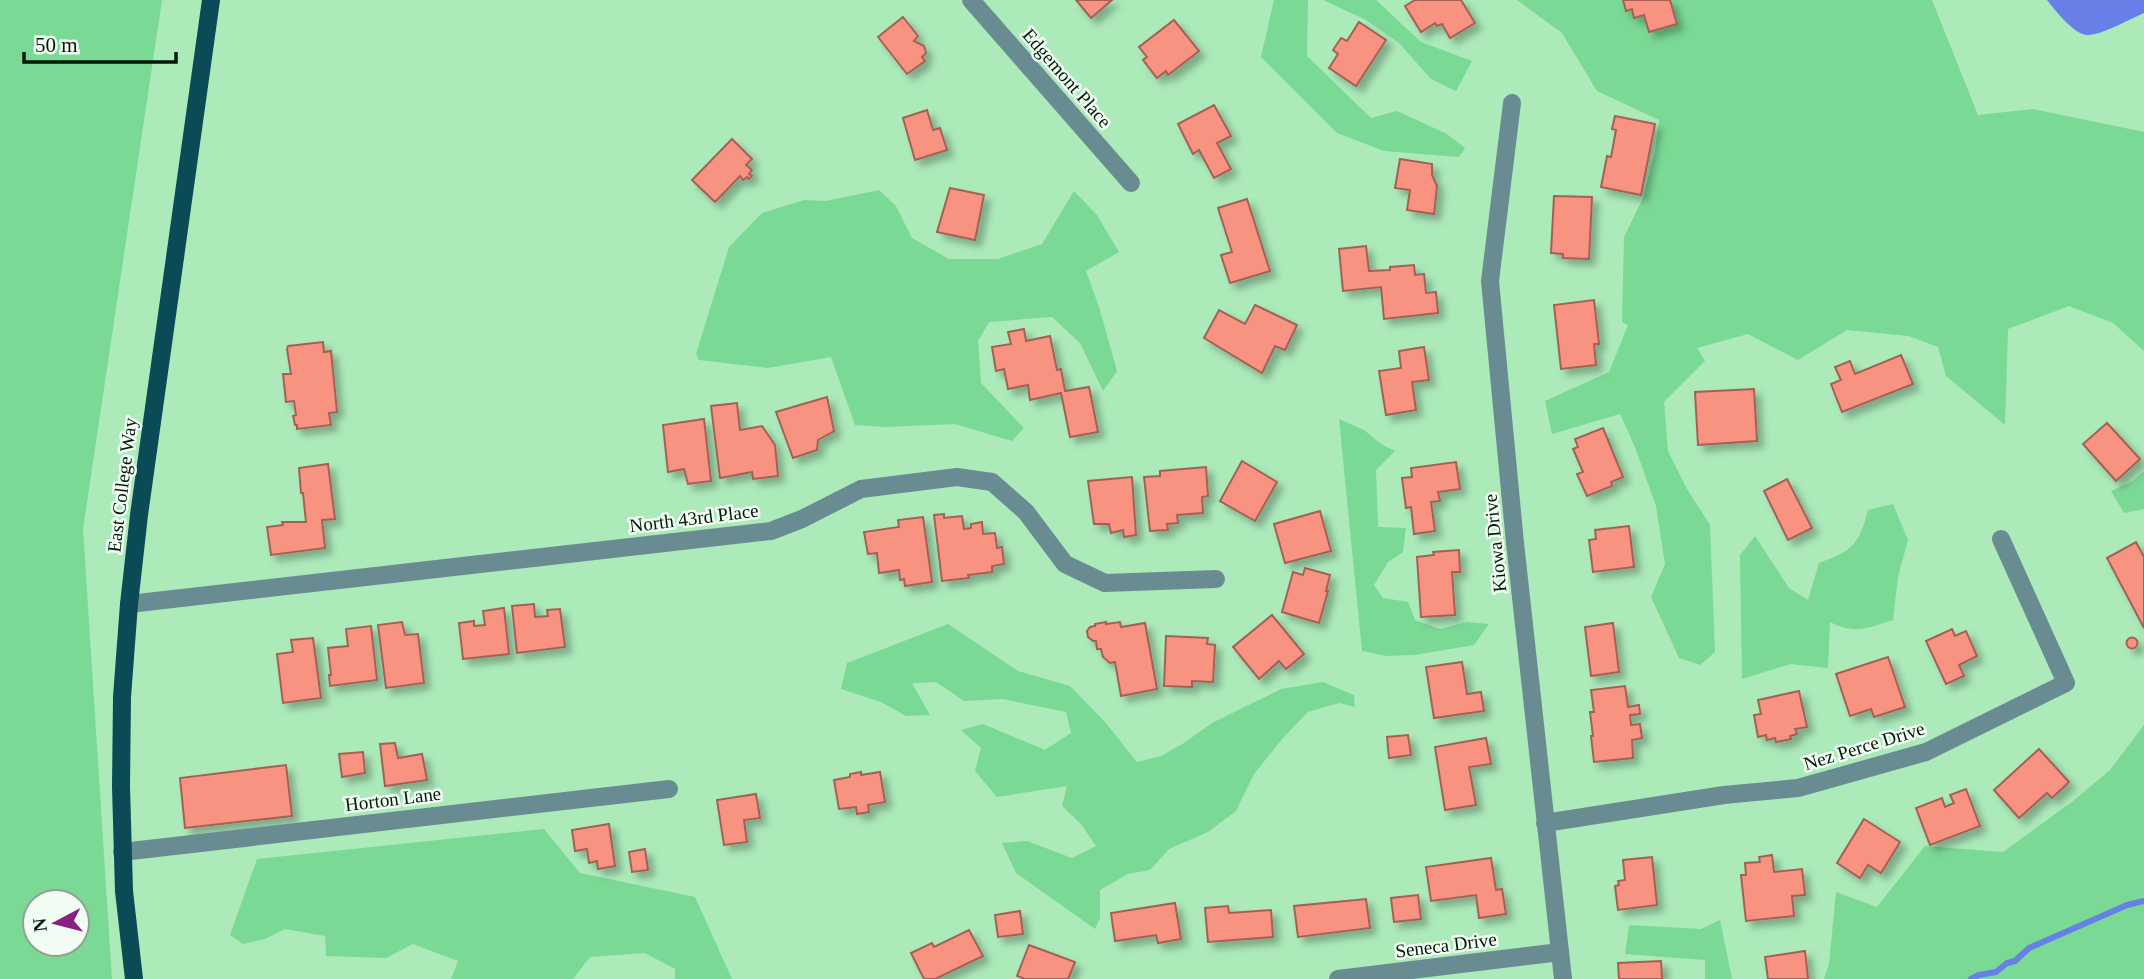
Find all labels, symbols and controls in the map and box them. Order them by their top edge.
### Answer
scale bar [24,21,177,65]
street label: Edgemont Place [1018,24,1116,132]
text: 50 m [35,33,78,57]
street label: East College Way [103,416,141,553]
street label: Kiowa Drive [1479,493,1511,593]
street label: North 43rd Place [628,500,760,536]
street label: Nez Perce Drive [1801,718,1927,774]
street label: Horton Lane [344,783,442,815]
north arrow [21,888,91,958]
text: N [28,917,51,933]
street label: Seneca Drive [1394,928,1498,962]

